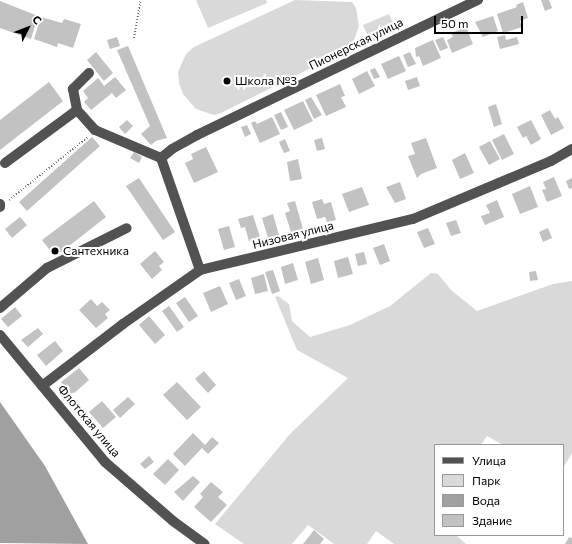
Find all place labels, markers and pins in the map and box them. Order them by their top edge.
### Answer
place label: Школа №3 [235,74,297,88]
marker: Школа №3 [222,76,232,86]
place label: Сантехника [63,244,129,258]
marker: Сантехника [50,246,60,256]

